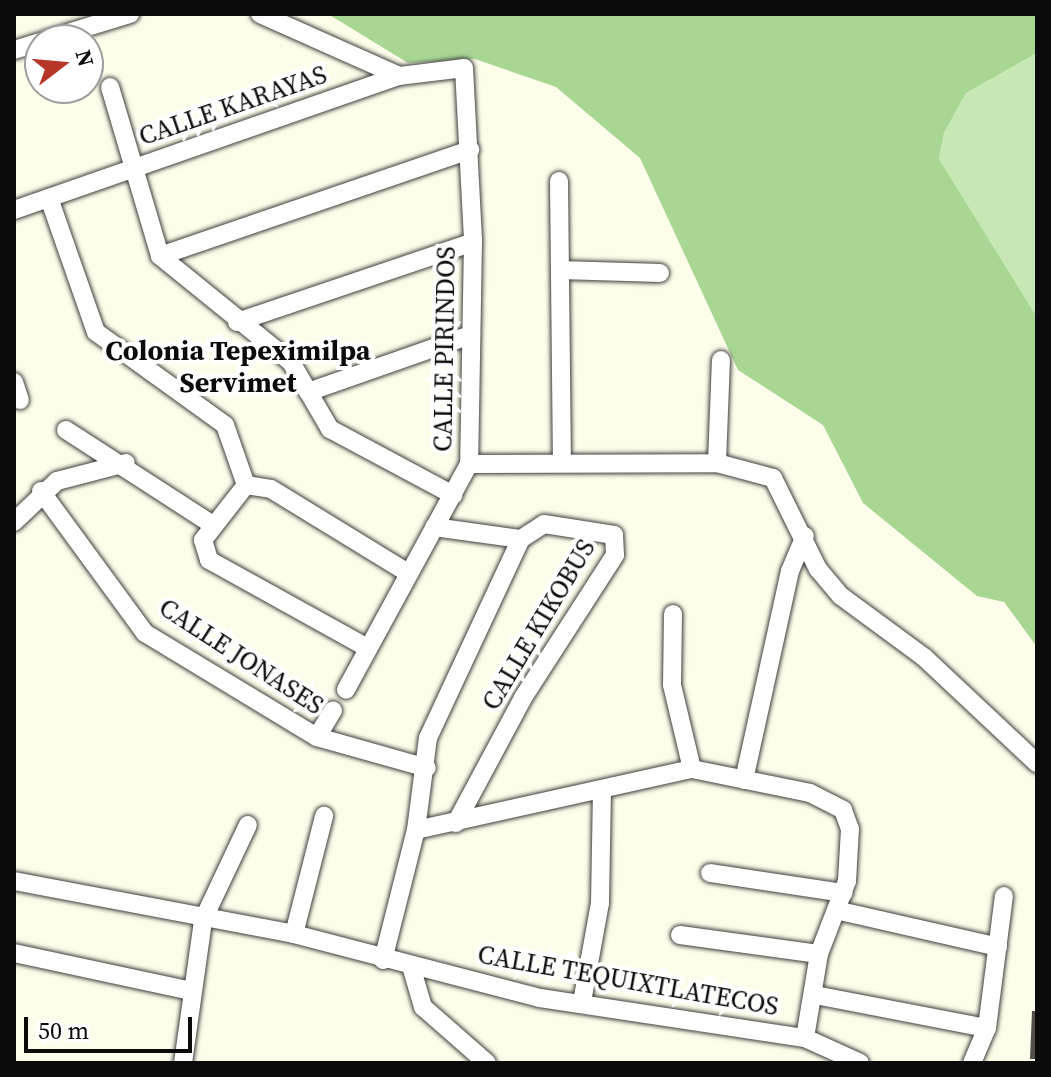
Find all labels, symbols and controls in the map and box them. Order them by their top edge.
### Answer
north arrow [24,24,104,104]
text: N [69,46,102,70]
street label: CALLE KARAYAS [135,59,331,153]
street label: CALLE PIRINDOS [428,246,462,452]
district label: Colonia Tepeximilpa Servimet [105,333,371,399]
street label: CALLE KIKOBUS [476,534,602,716]
street label: CALLE JONASES [153,592,329,722]
street label: CALLE TEQUIXTLATECOS [475,939,781,1023]
scale bar [28,1001,196,1051]
text: 50 m [38,1014,89,1047]

